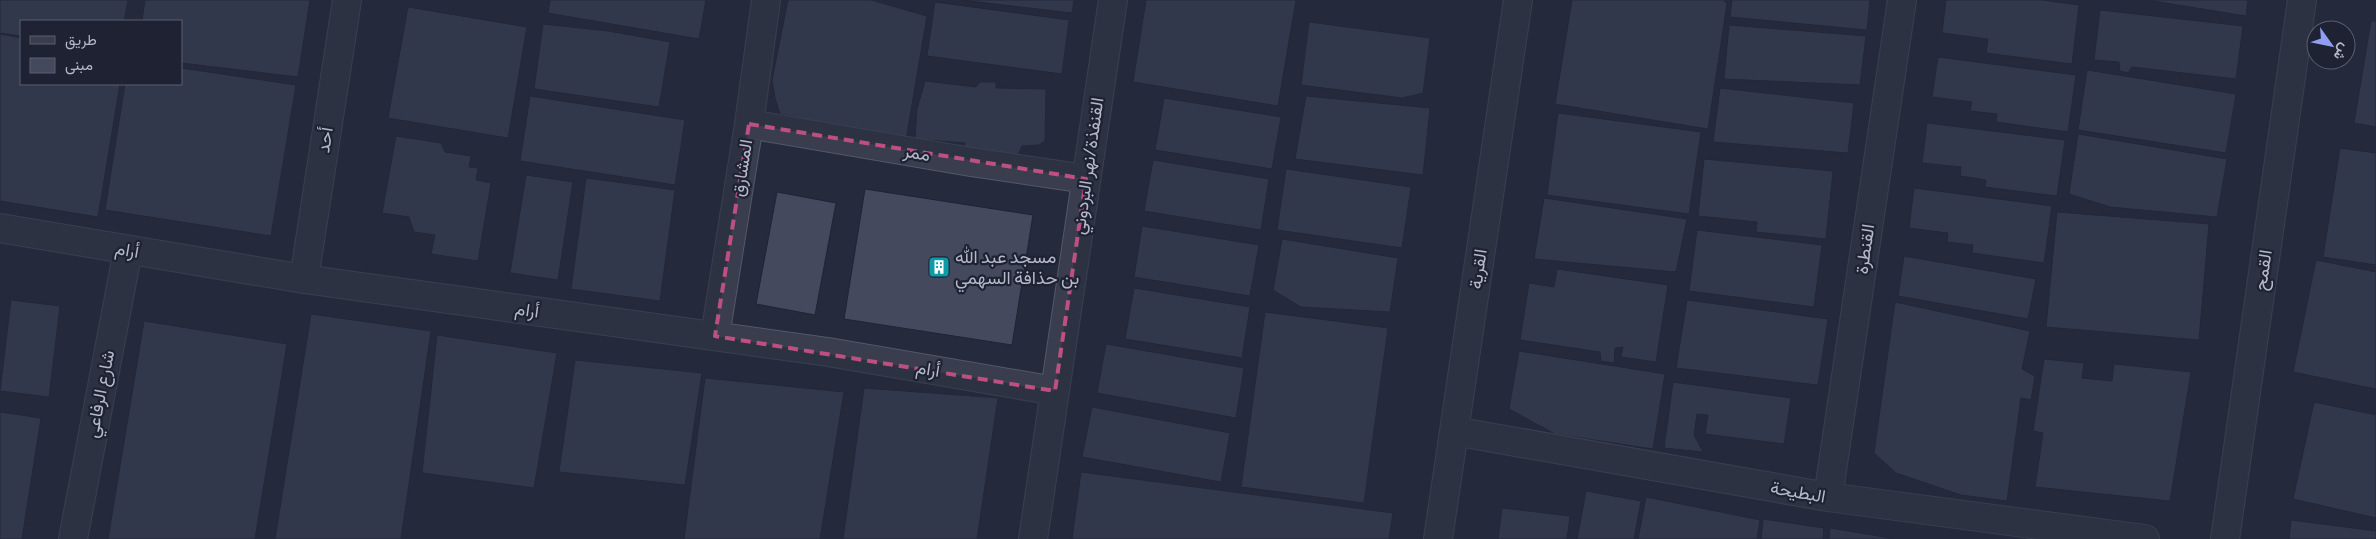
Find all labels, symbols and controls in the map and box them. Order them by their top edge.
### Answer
legend [20,20,182,85]
north arrow [2306,20,2356,70]
text: طريق [65,30,97,50]
text: ش [2330,40,2354,64]
text: مبنى [65,55,93,75]
street label: القنفذة/نهر البردوني [1066,96,1112,237]
street label: أحد [311,125,337,154]
street label: المشارق [726,138,757,198]
street label: ممر [901,139,932,166]
street label: القنطرة [1850,222,1879,276]
street label: أرام [113,236,141,264]
place label: مسجد عبد الله بن حذافة السهمي [955,245,1079,293]
street label: القرية [1463,247,1492,290]
street label: القمح [2248,248,2278,292]
building icon: مسجد عبد الله بن حذافة السهمي [927,255,951,279]
street label: أرام [513,296,541,324]
street label: شارع الرفاعي [80,348,123,440]
street label: أرام [914,355,942,383]
street label: البطيحة [1769,475,1828,507]

